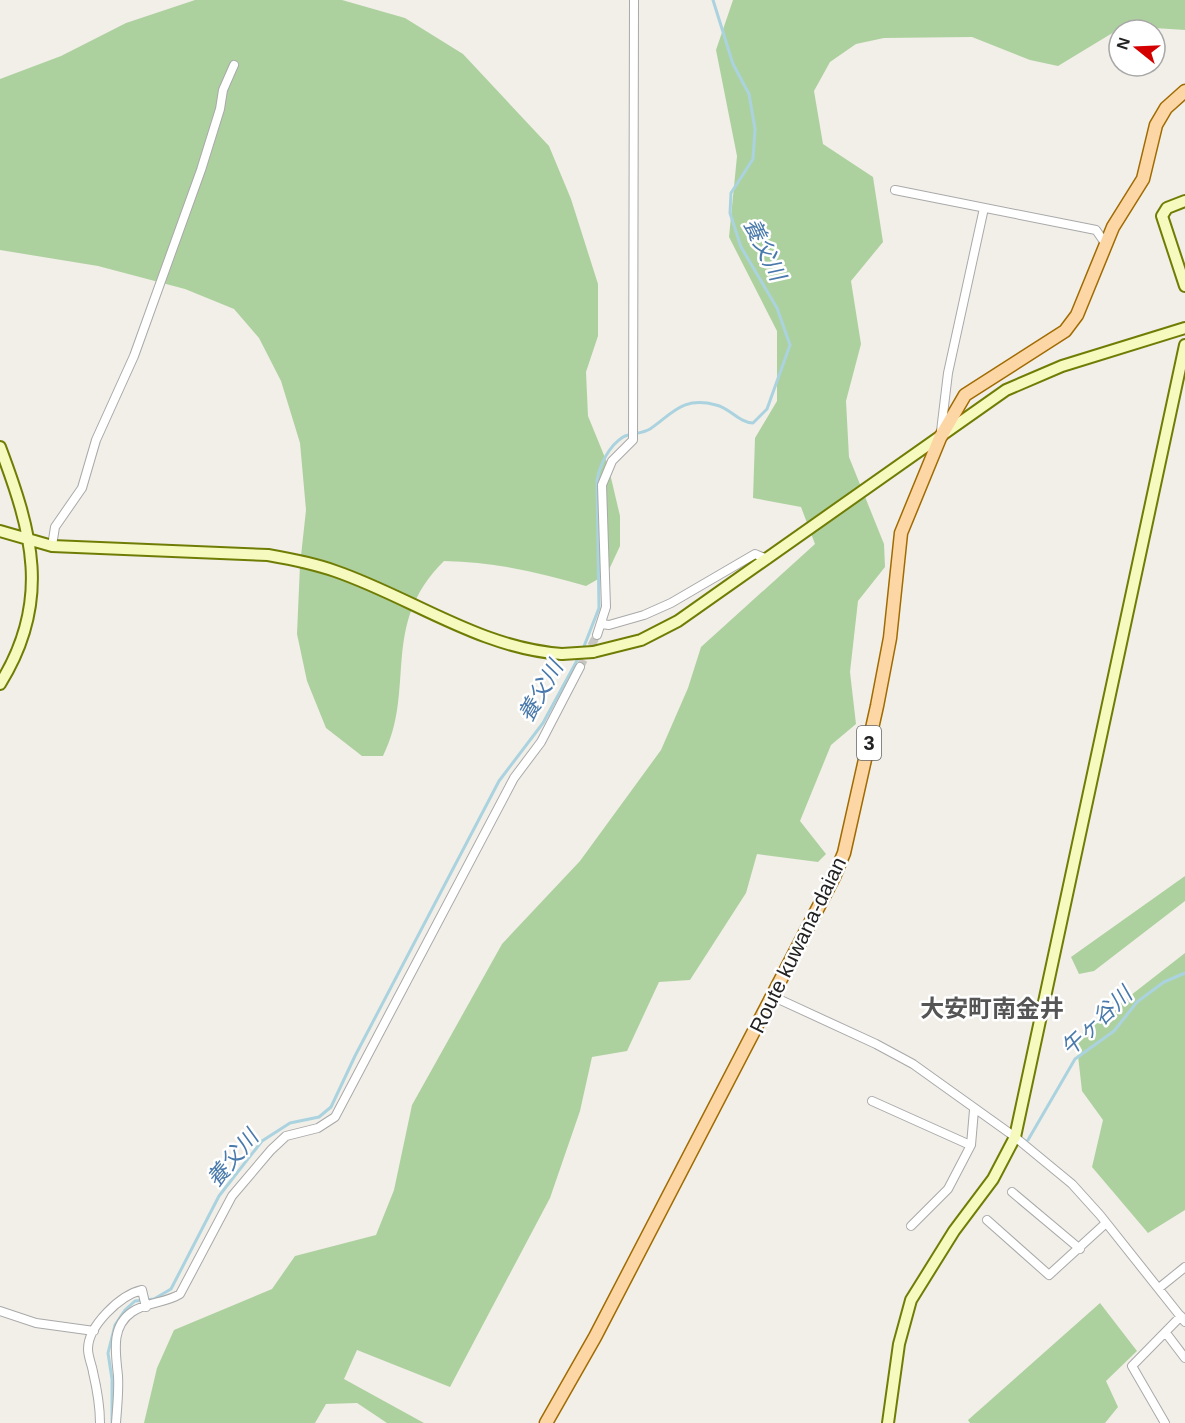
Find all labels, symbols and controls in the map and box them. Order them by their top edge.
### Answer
north arrow [1107,18,1167,78]
text: N [1113,35,1133,52]
water label: 養父川 [739,214,791,286]
water label: 養父川 [513,655,569,726]
road number: 3 [857,726,881,760]
street label: Route kuwana-daian [745,853,850,1036]
water label: 午ヶ谷川 [1056,980,1138,1061]
district label: 大安町南金井 [920,995,1064,1022]
water label: 養父川 [202,1123,264,1192]

